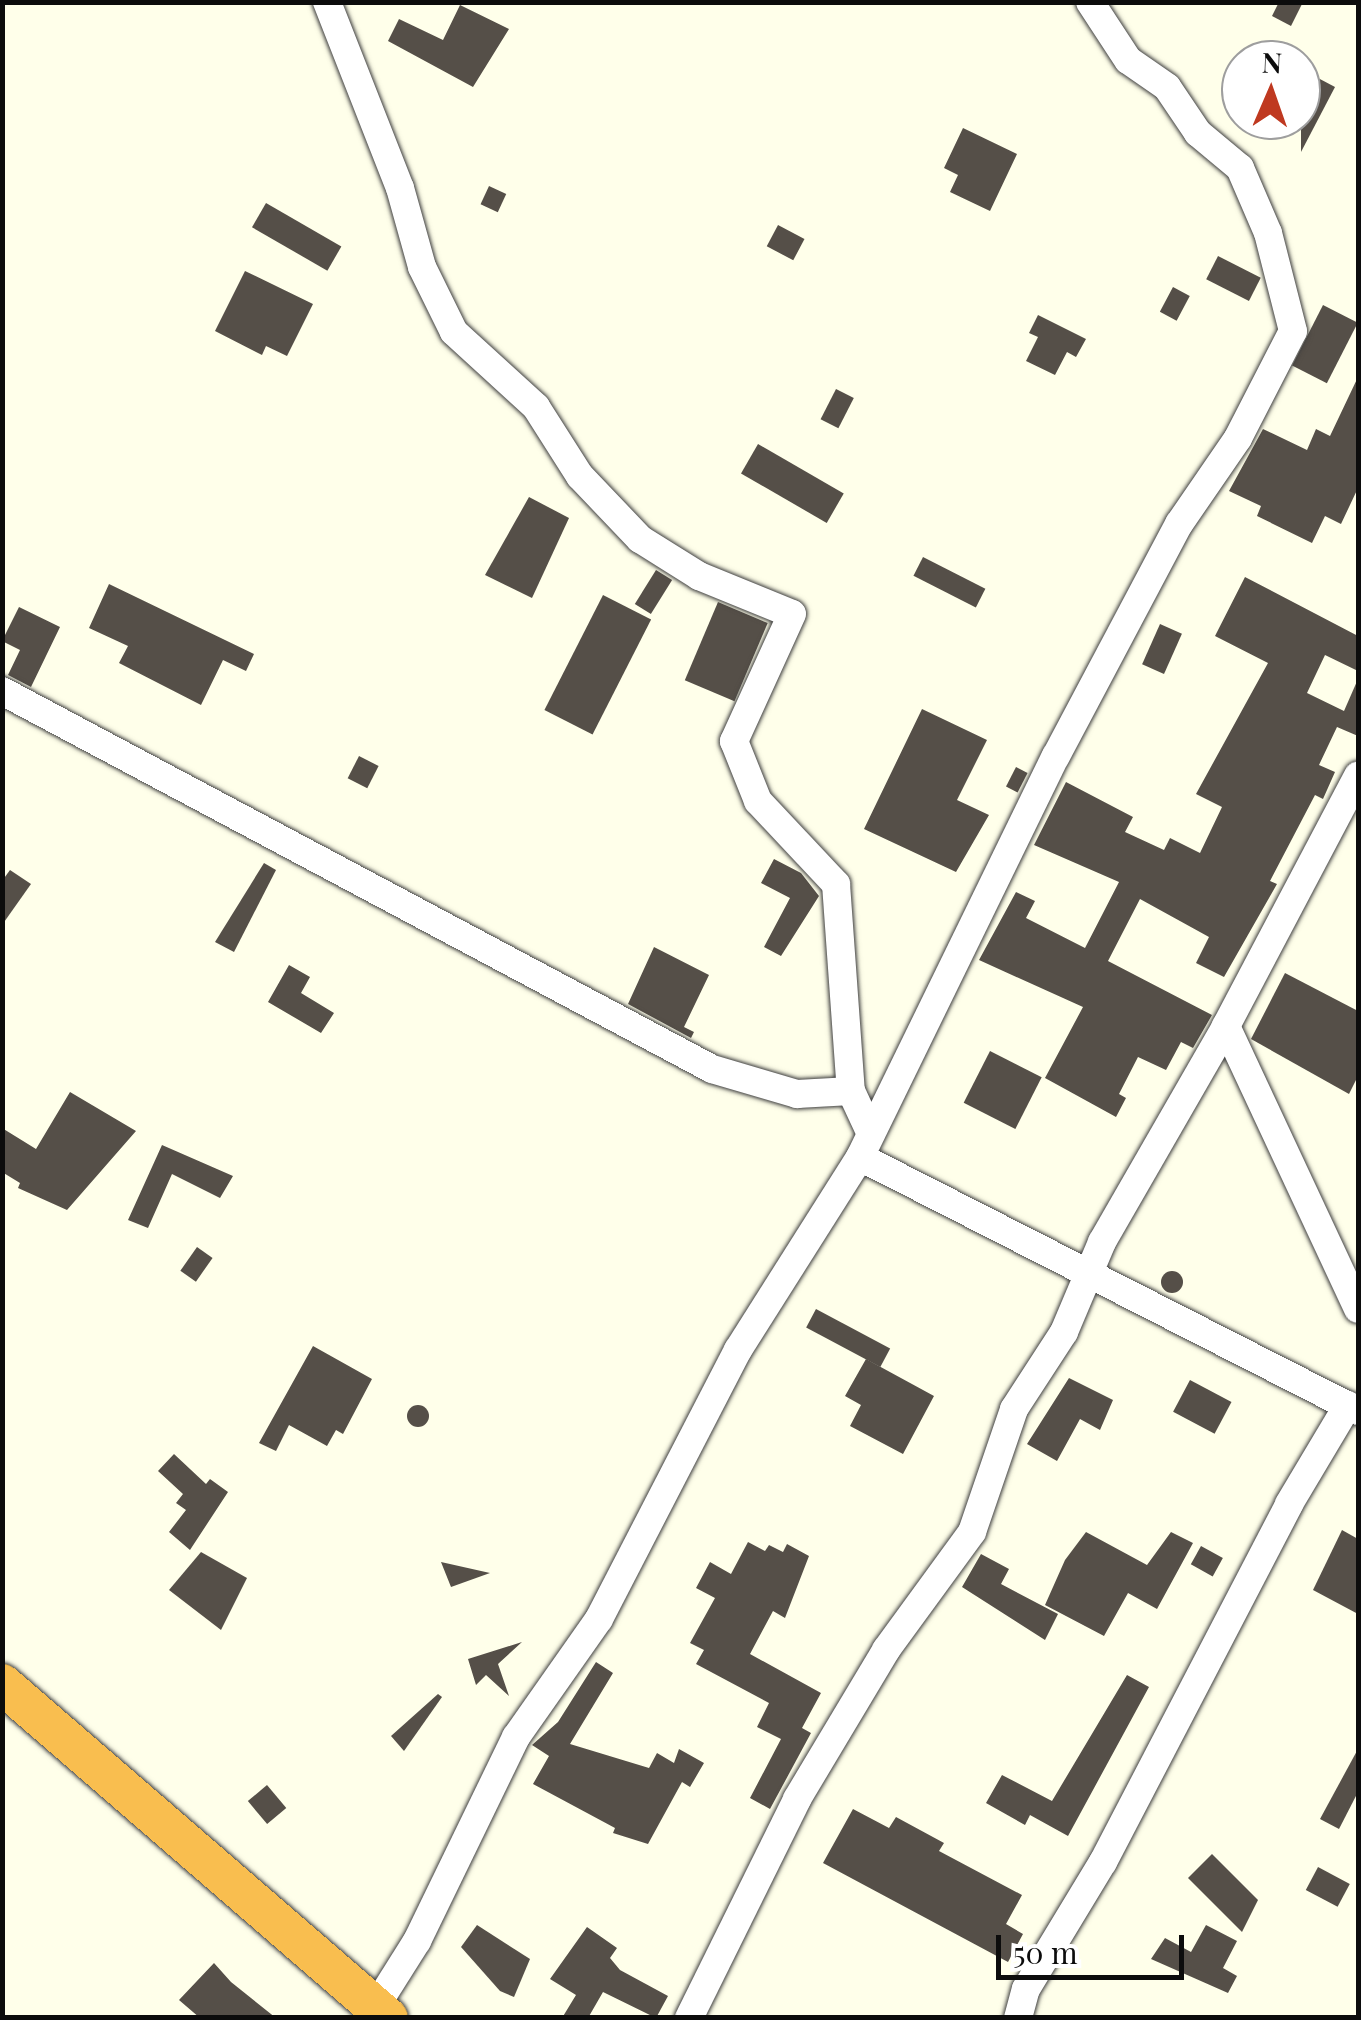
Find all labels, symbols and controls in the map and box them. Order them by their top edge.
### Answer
north arrow [1221,40,1321,140]
text: N [1261,43,1283,80]
scale bar [1001,1915,1188,1977]
text: 50 m [1013,1932,1078,1972]

